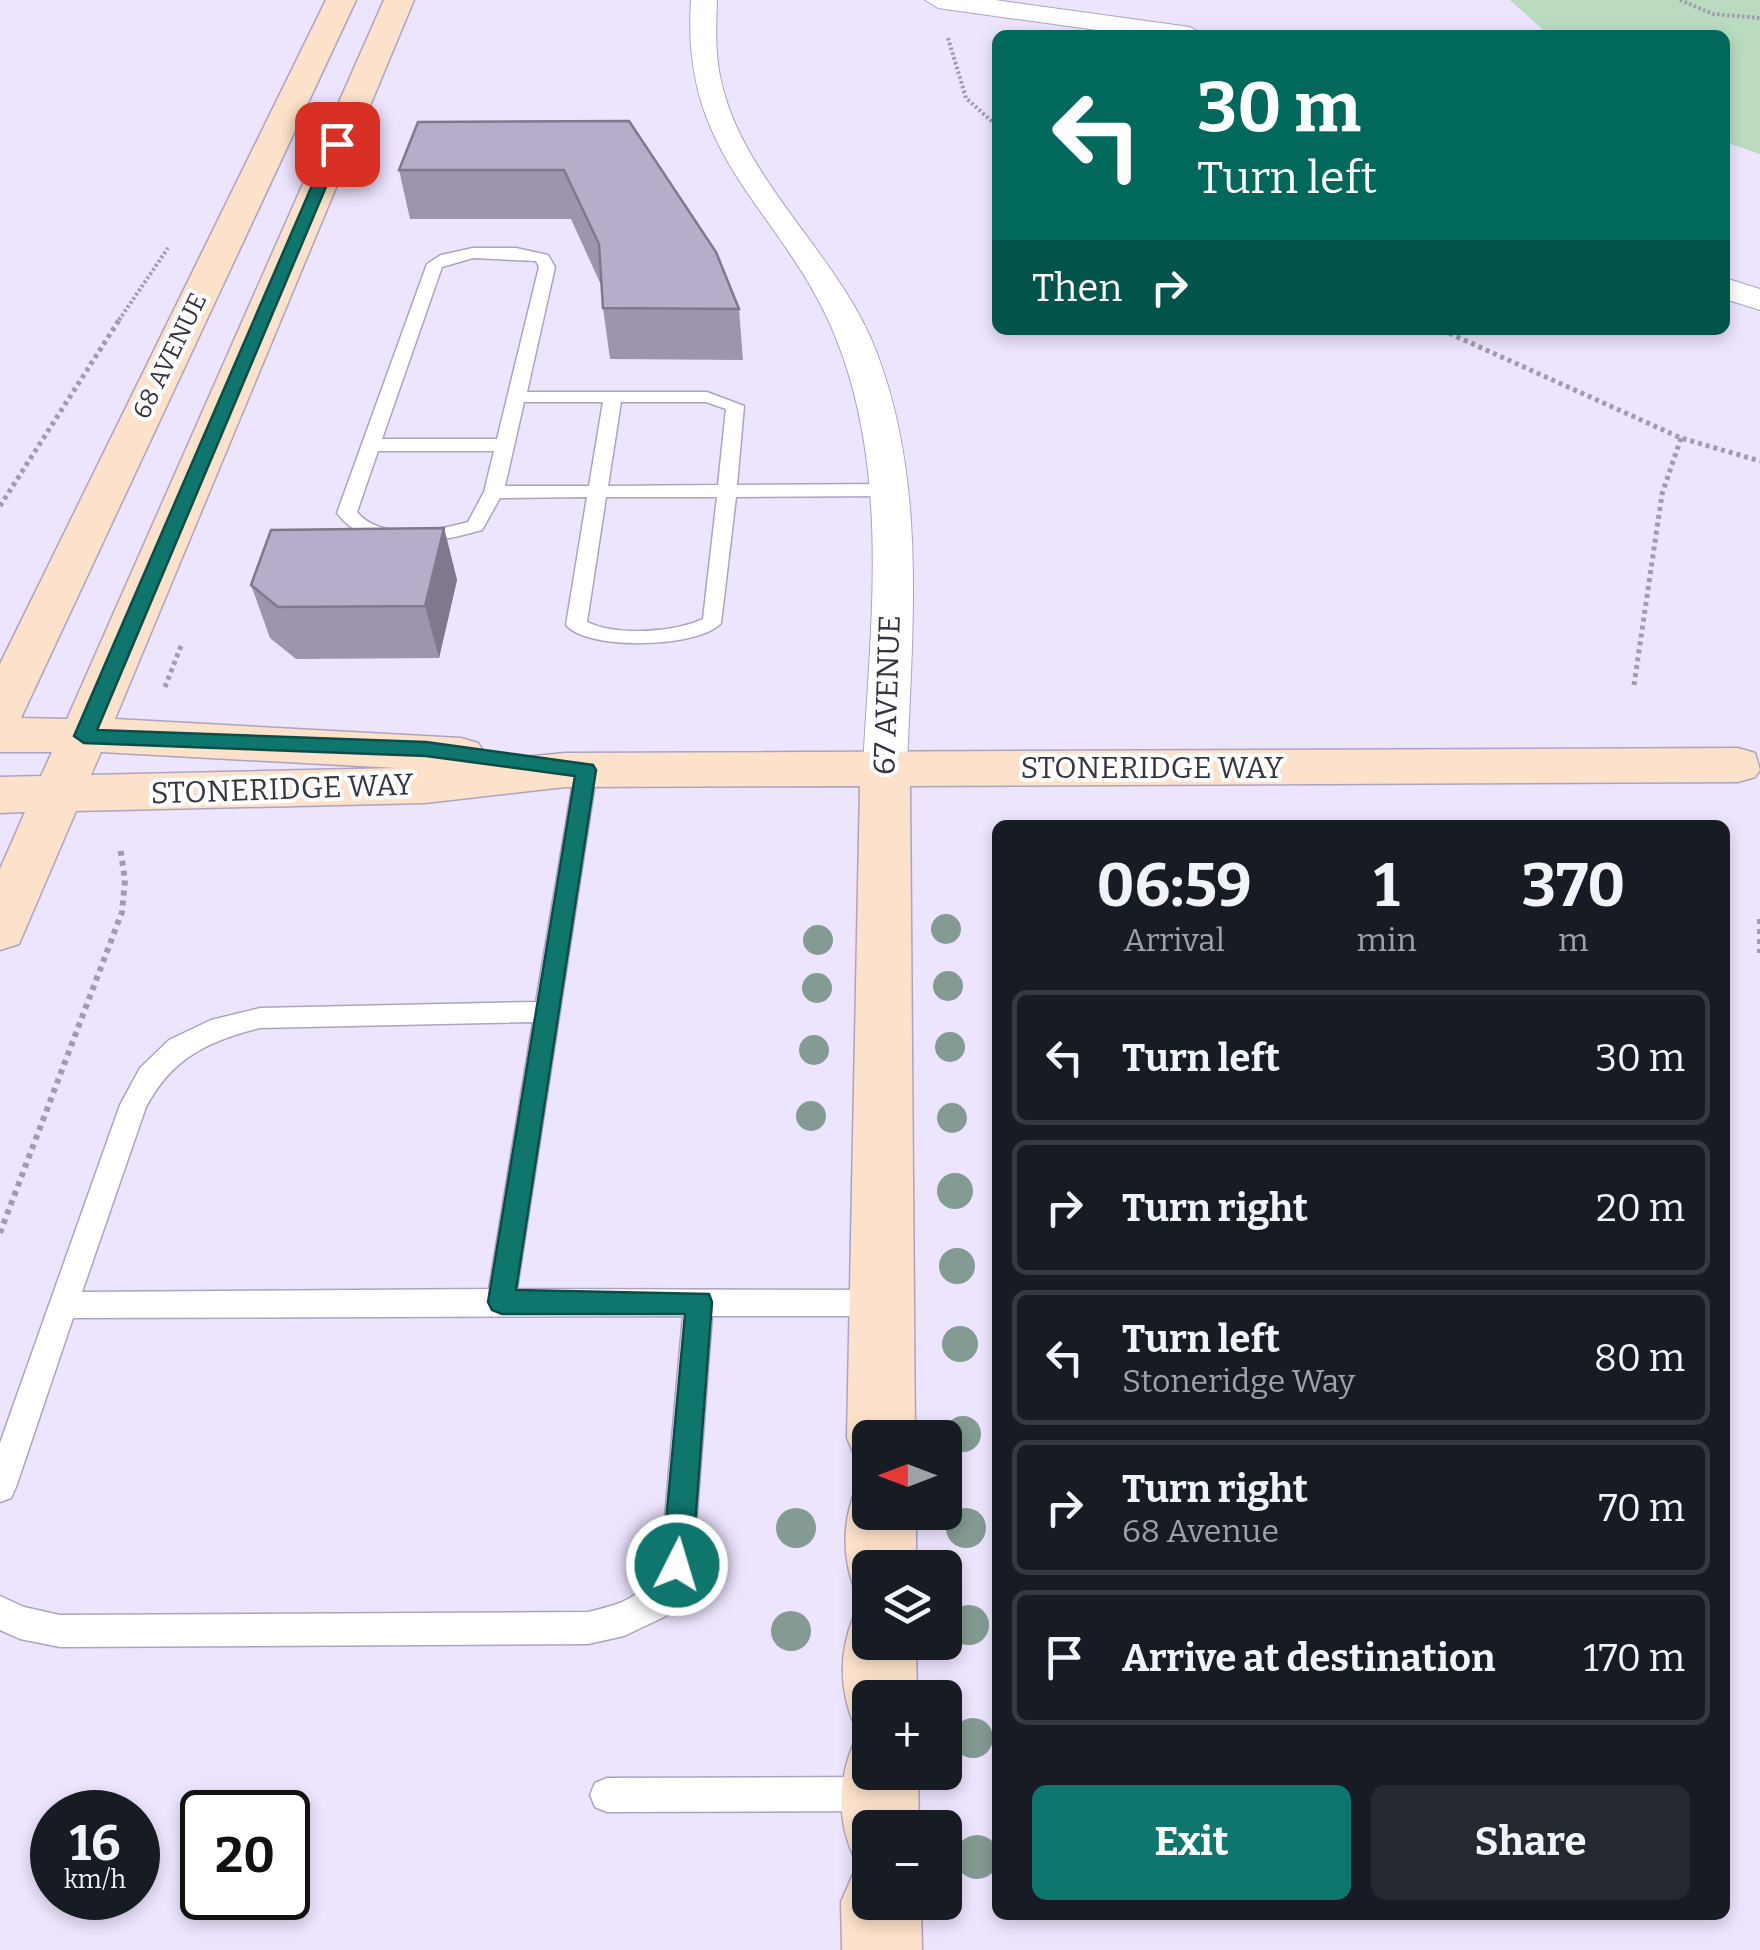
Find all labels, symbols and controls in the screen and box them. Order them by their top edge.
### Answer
text: 30 m [1197,66,1361,150]
icon: left [1032,70,1162,200]
pin [295,102,380,187]
icon: arrive [310,117,365,172]
text: Turn left [1197,151,1377,205]
icon: right [1142,260,1197,315]
text: Then [1032,265,1122,311]
street label: 68 AVENUE [127,288,213,424]
street label: 67 AVENUE [866,615,908,775]
street label: STONERIDGE WAY [1020,750,1284,786]
street label: STONERIDGE WAY [150,766,415,812]
text: 06:59 [1097,850,1252,922]
text: 1 [1374,850,1400,922]
text: 370 [1521,850,1625,922]
text: Arrival [1124,921,1225,959]
text: min [1356,921,1417,959]
text: m [1558,921,1589,959]
icon: left [1037,1030,1092,1085]
text: Turn left [1122,1035,1280,1081]
text: 30 m [1595,1035,1685,1081]
icon: right [1037,1180,1092,1235]
text: Turn right [1122,1185,1308,1231]
text: 20 m [1596,1185,1685,1231]
text: Turn left [1122,1316,1280,1362]
icon: left [1037,1330,1092,1385]
text: 80 m [1594,1335,1685,1381]
text: Stoneridge Way [1122,1362,1355,1400]
north arrow [852,1420,962,1530]
map controls [852,1420,962,1920]
text: Turn right [1122,1466,1308,1512]
icon: right [1037,1480,1092,1535]
text: 70 m [1598,1485,1685,1531]
text: 68 Avenue [1122,1512,1279,1550]
position arrow [625,1513,729,1617]
button: layers [852,1550,962,1660]
icon: arrive [1037,1630,1092,1685]
text: Arrive at destination [1122,1635,1495,1681]
text: 170 m [1583,1635,1685,1681]
button: + [852,1680,962,1790]
button: Exit [1032,1785,1351,1900]
button: Share [1371,1785,1690,1900]
speed limit sign: 20 [180,1790,310,1920]
button: − [852,1810,962,1920]
text: 16 [69,1813,121,1873]
text: km/h [64,1865,126,1895]

